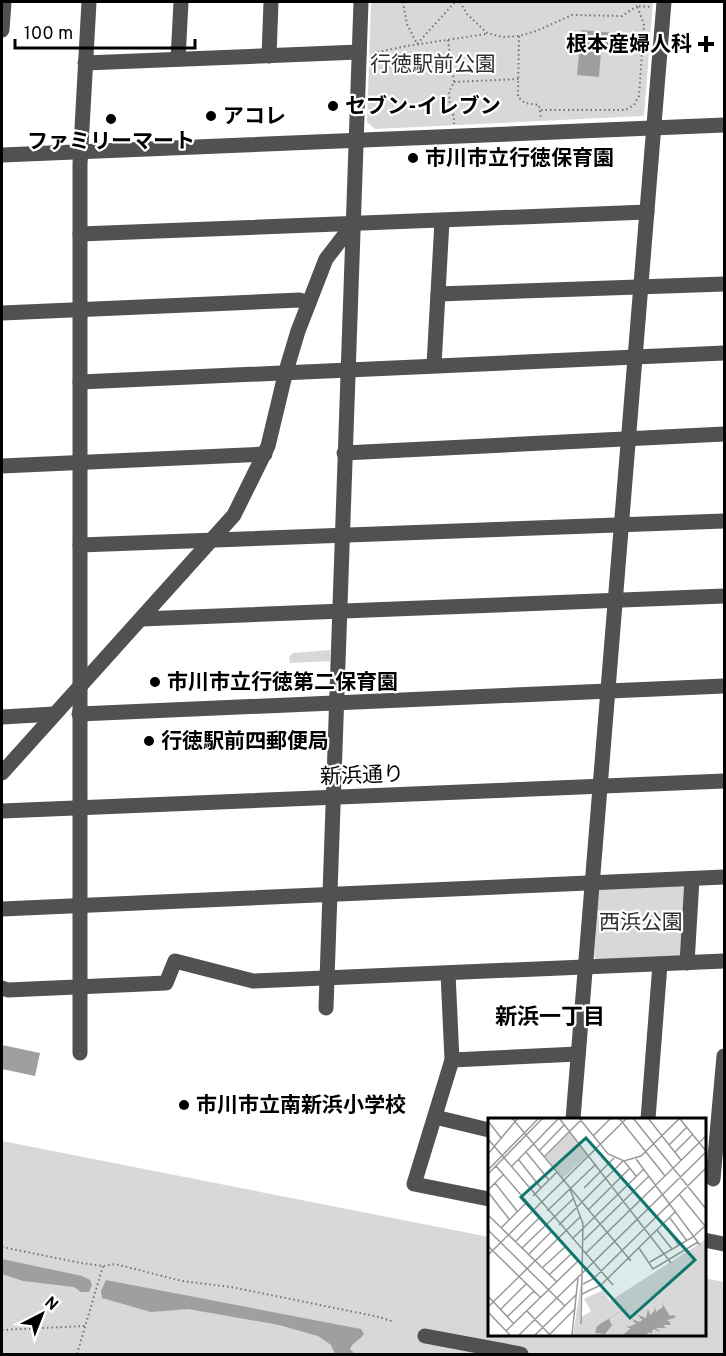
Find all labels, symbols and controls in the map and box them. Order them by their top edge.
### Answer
scale bar [15,12,195,50]
text: 100 m [24,23,73,46]
place label: 根本産婦人科 [566,32,692,59]
marker: 根本産婦人科 [697,35,715,53]
park label: 行徳駅前公園 [370,52,496,79]
place label: セブン-イレブン [345,94,501,121]
marker: セブン-イレブン [326,99,340,113]
place label: アコレ [223,104,286,131]
marker: アコレ [204,109,218,123]
marker: ファミリーマート [104,112,118,126]
place label: ファミリーマート [27,129,195,156]
place label: 市川市立行徳保育園 [425,146,614,173]
marker: 市川市立行徳保育園 [406,151,420,165]
place label: 市川市立行徳第二保育園 [167,670,398,697]
marker: 市川市立行徳第二保育園 [148,675,162,689]
place label: 行徳駅前四郵便局 [161,729,329,756]
marker: 行徳駅前四郵便局 [142,734,156,748]
street label: 新浜通り [320,762,404,791]
park label: 西浜公園 [599,910,683,937]
district label: 新浜一丁目 [495,1005,605,1032]
place label: 市川市立南新浜小学校 [196,1093,406,1120]
marker: 市川市立南新浜小学校 [177,1098,191,1112]
inset map [488,1118,705,1335]
north arrow [12,1284,72,1344]
text: N [40,1293,62,1316]

